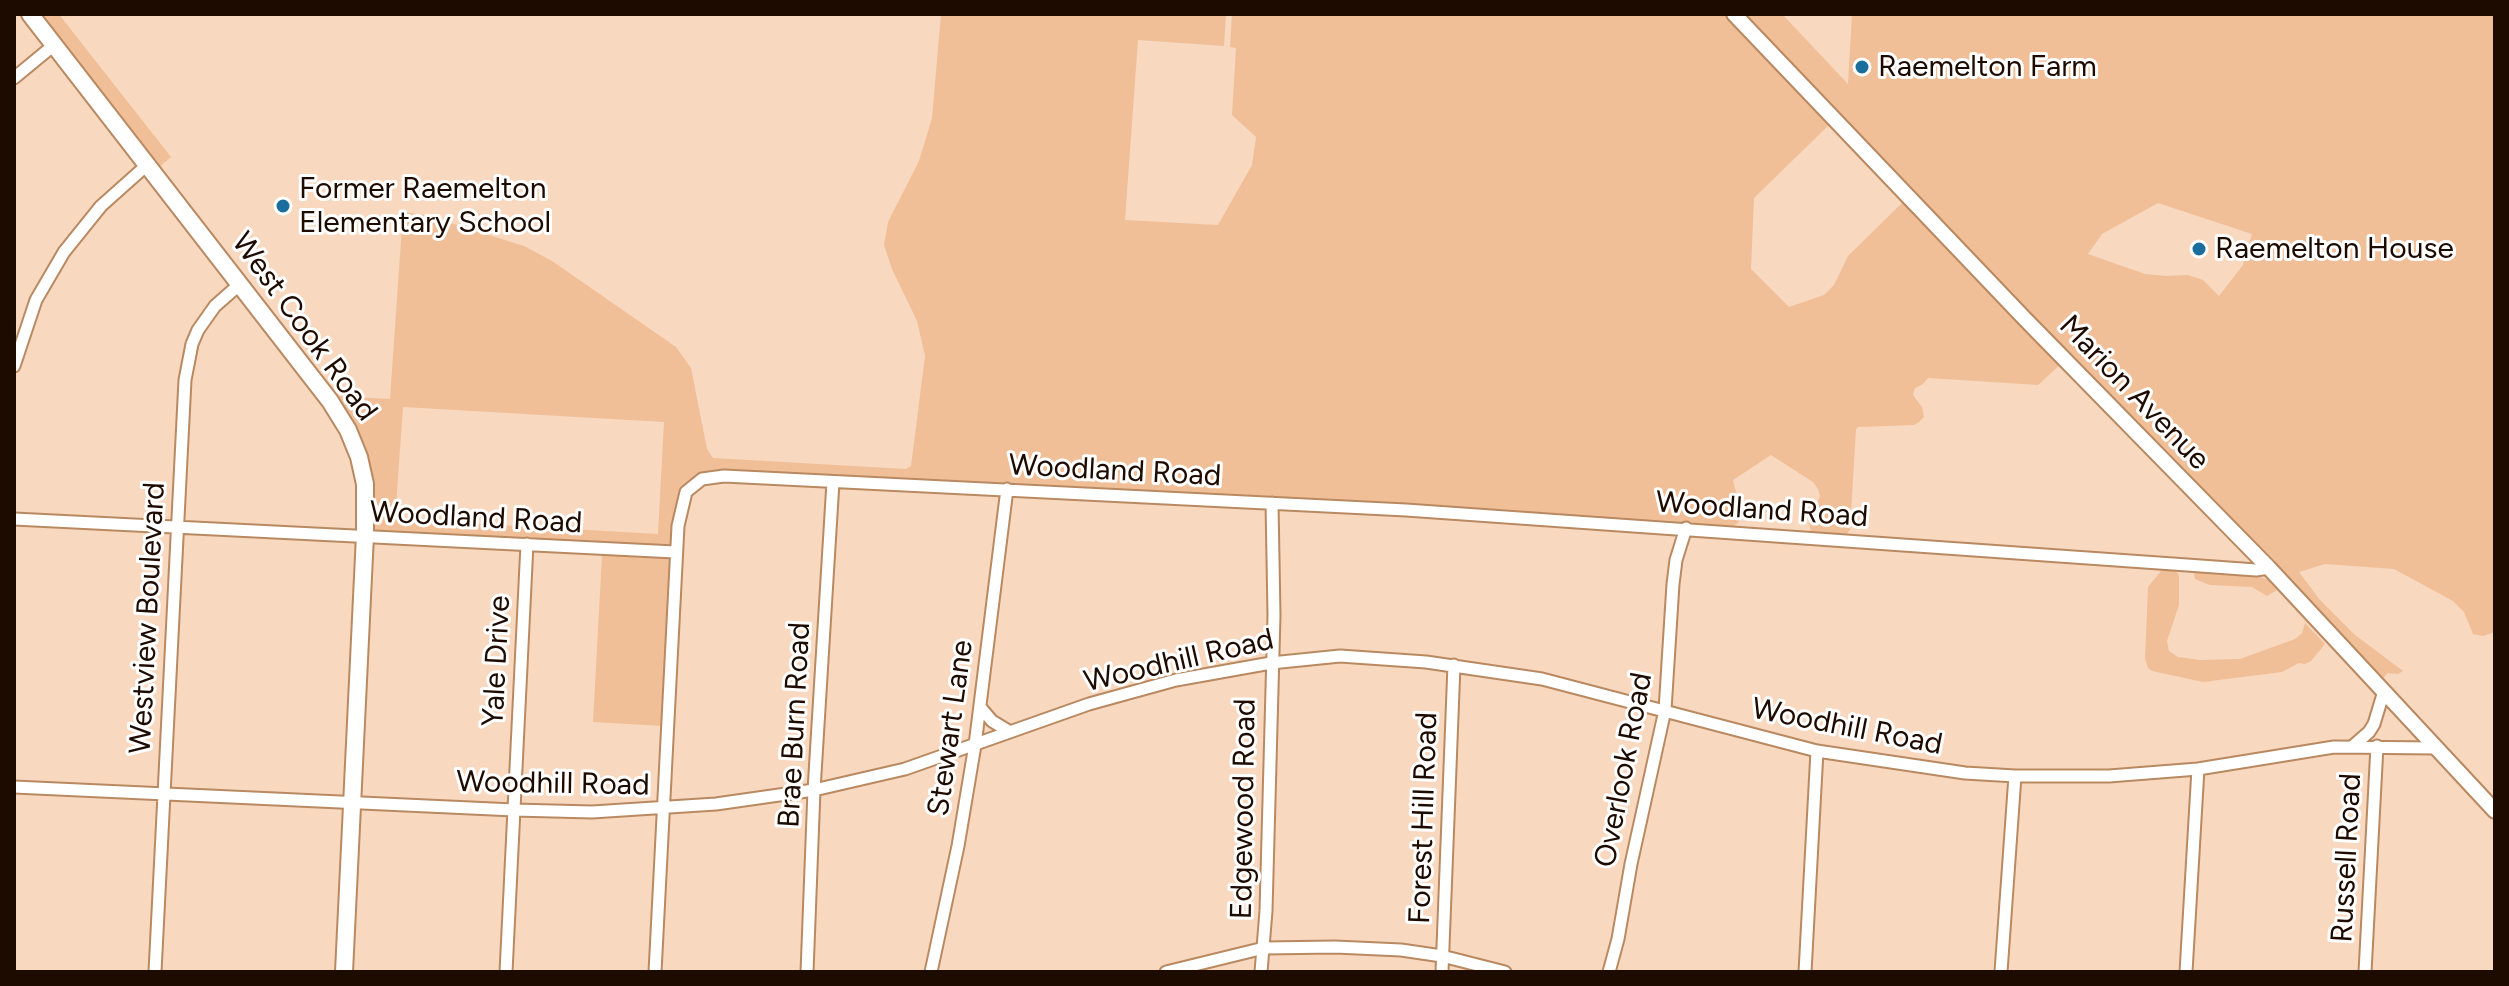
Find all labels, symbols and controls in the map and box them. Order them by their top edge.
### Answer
place label: Raemelton Farm [1878,49,2097,85]
marker: Raemelton Farm [1853,58,1871,76]
place label: Former Raemelton Elementary School [299,171,551,242]
marker: Former Raemelton Elementary School [274,197,292,215]
street label: West Cook Road [224,226,384,428]
place label: Raemelton House [2215,231,2454,267]
marker: Raemelton House [2190,240,2208,258]
street label: Marion Avenue [2051,308,2217,478]
street label: Woodland Road [1008,447,1222,495]
street label: Westview Boulevard [123,481,173,755]
street label: Woodland Road [1655,485,1869,535]
street label: Woodland Road [369,494,583,542]
street label: Yale Drive [476,594,518,728]
street label: Brae Burn Road [772,621,818,829]
street label: Woodhill Road [1081,622,1277,700]
street label: Stewart Lane [921,638,981,818]
street label: Overlook Road [1587,670,1661,870]
street label: Woodhill Road [1749,691,1945,763]
street label: Edgewood Road [1224,698,1264,920]
street label: Forest Hill Road [1402,711,1446,925]
street label: Woodhill Road [456,764,650,804]
street label: Russell Road [2325,772,2369,944]

